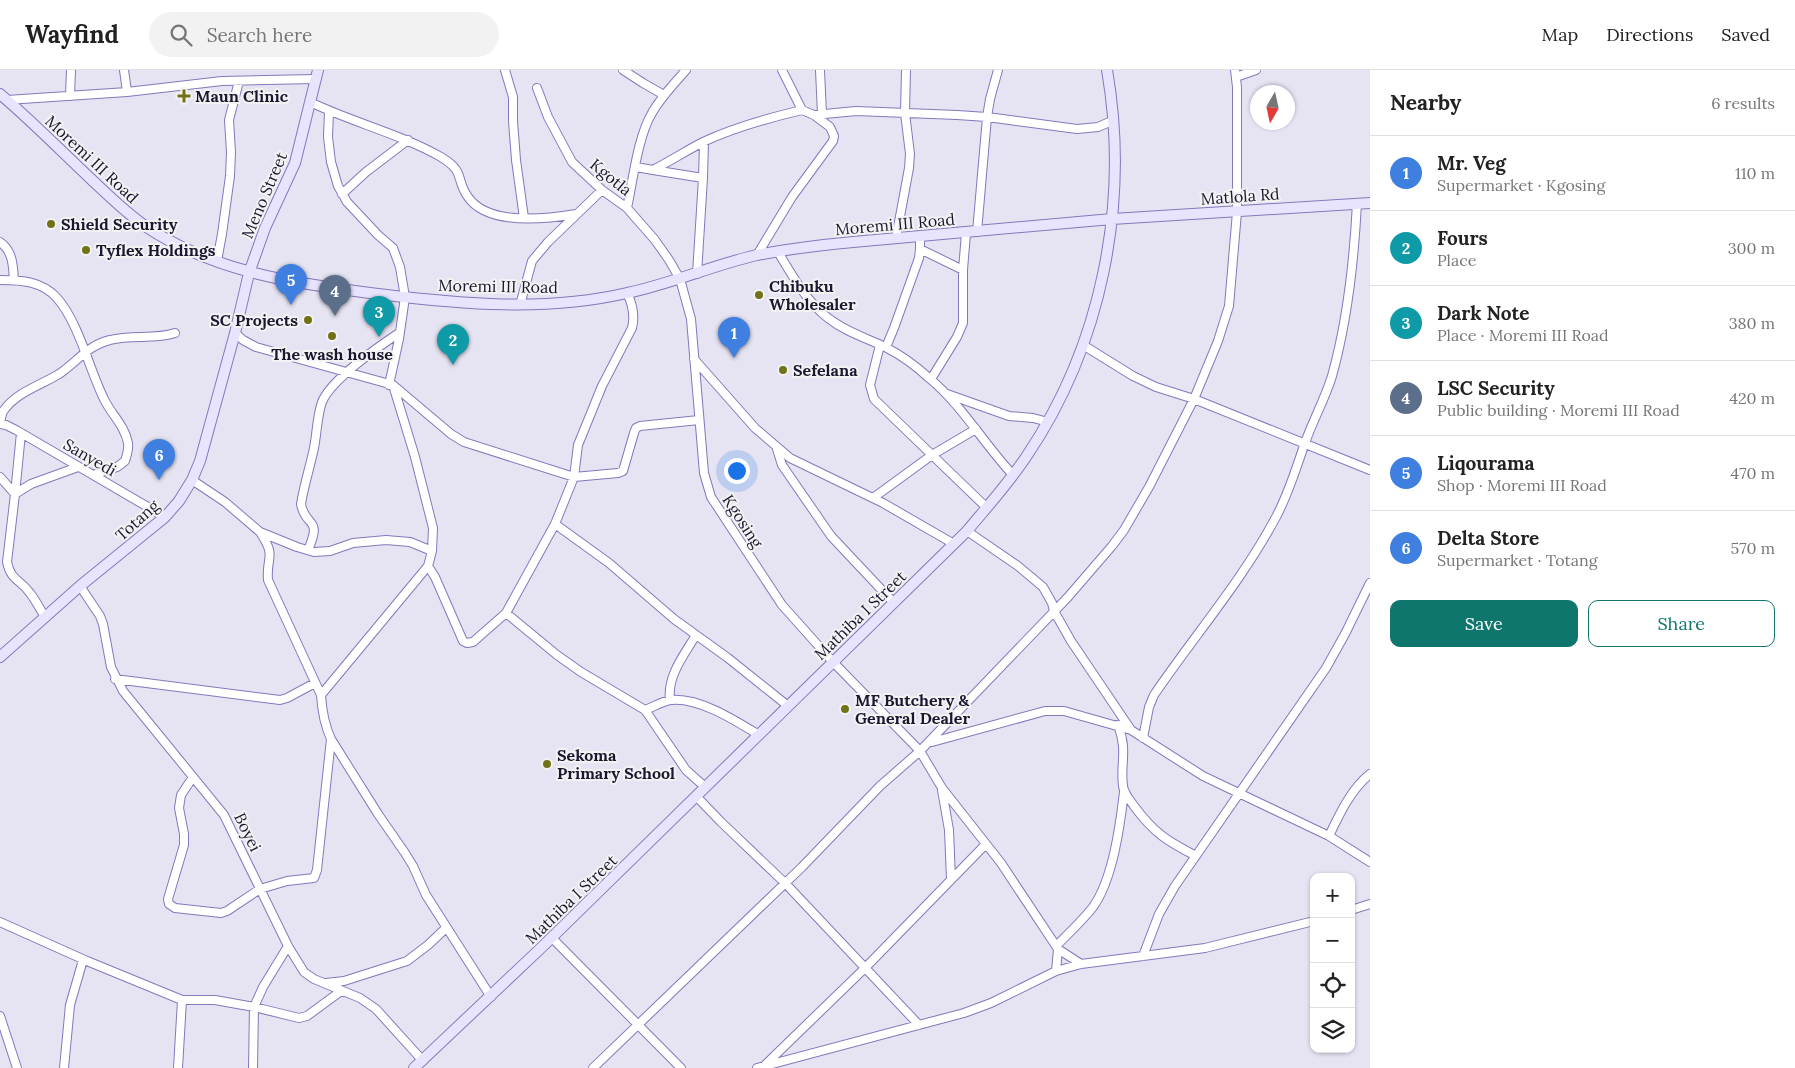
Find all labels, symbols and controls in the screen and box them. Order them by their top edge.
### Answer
search box [149,12,499,57]
text: Wayfind [25,19,119,50]
icon: search [167,21,195,49]
text: Search here [207,23,312,47]
text: Map [1542,23,1578,46]
text: Directions [1606,23,1693,46]
text: Saved [1721,23,1770,46]
north arrow [1250,85,1295,130]
place label: Maun Clinic [195,86,289,106]
marker: Maun Clinic [177,89,191,103]
text: Nearby [1390,89,1461,116]
text: 6 results [1711,93,1775,113]
street label: Moremi III Road [41,111,143,207]
street label: Meno Street [237,148,291,241]
text: Mr. Veg [1437,151,1506,175]
street label: Kgotla [586,154,636,200]
text: 1 [1403,163,1409,183]
text: 110 m [1735,163,1775,183]
text: Supermarket · Kgosing [1437,175,1605,195]
street label: Matlola Rd [1200,183,1281,209]
street label: Moremi III Road [834,209,956,239]
place label: Shield Security [61,214,178,234]
marker: Shield Security [45,218,57,230]
text: Fours [1437,226,1488,250]
text: 2 [1402,238,1410,258]
text: 300 m [1728,238,1775,258]
place label: Tyflex Holdings [96,240,216,260]
marker: Tyflex Holdings [80,244,92,256]
text: Place [1437,250,1476,270]
pin: 5 [275,264,307,305]
pin: 4 [319,275,351,316]
street label: Moremi III Road [438,275,559,297]
place label: Chibuku Wholesaler [769,276,856,314]
marker: Chibuku Wholesaler [753,289,765,301]
pin: 3 [363,296,395,337]
text: Dark Note [1437,301,1530,325]
place label: SC Projects [210,310,298,330]
text: 3 [1402,313,1410,333]
text: 380 m [1729,313,1775,333]
marker: SC Projects [302,314,314,326]
pin: 1 [718,317,750,358]
pin: 2 [437,324,469,365]
text: Place · Moremi III Road [1437,325,1609,345]
marker: The wash house [326,330,338,342]
place label: The wash house [271,344,393,364]
place label: Sefelana [793,360,858,380]
marker: Sefelana [777,364,789,376]
text: LSC Security [1437,376,1555,400]
text: 4 [1402,388,1410,408]
text: 420 m [1729,388,1775,408]
text: Public building · Moremi III Road [1437,400,1680,420]
street label: Sanyedi [60,434,120,480]
pin: 6 [143,439,175,480]
text: Liqourama [1437,451,1535,475]
your location [724,458,750,484]
text: 5 [1402,463,1410,483]
text: 470 m [1731,463,1775,483]
text: Shop · Moremi III Road [1437,475,1607,495]
street label: Kgosing [718,491,768,552]
street label: Totang [111,494,164,545]
text: Delta Store [1437,526,1539,550]
text: 6 [1401,538,1411,558]
text: 570 m [1730,538,1775,558]
text: Supermarket · Totang [1437,550,1598,570]
street label: Mathiba I Street [810,566,911,664]
button: Save [1390,600,1578,647]
button: Share [1588,600,1775,647]
place label: MF Butchery & General Dealer [855,690,970,728]
marker: MF Butchery & General Dealer [839,703,851,715]
place label: Sekoma Primary School [557,745,675,783]
marker: Sekoma Primary School [541,758,553,770]
street label: Boyei [230,809,266,855]
street label: Mathiba I Street [521,850,622,948]
map controls [1310,873,1355,1053]
button: + [1310,873,1355,918]
button: − [1310,918,1355,963]
button: locate [1310,963,1355,1008]
button: layers [1310,1008,1355,1053]

